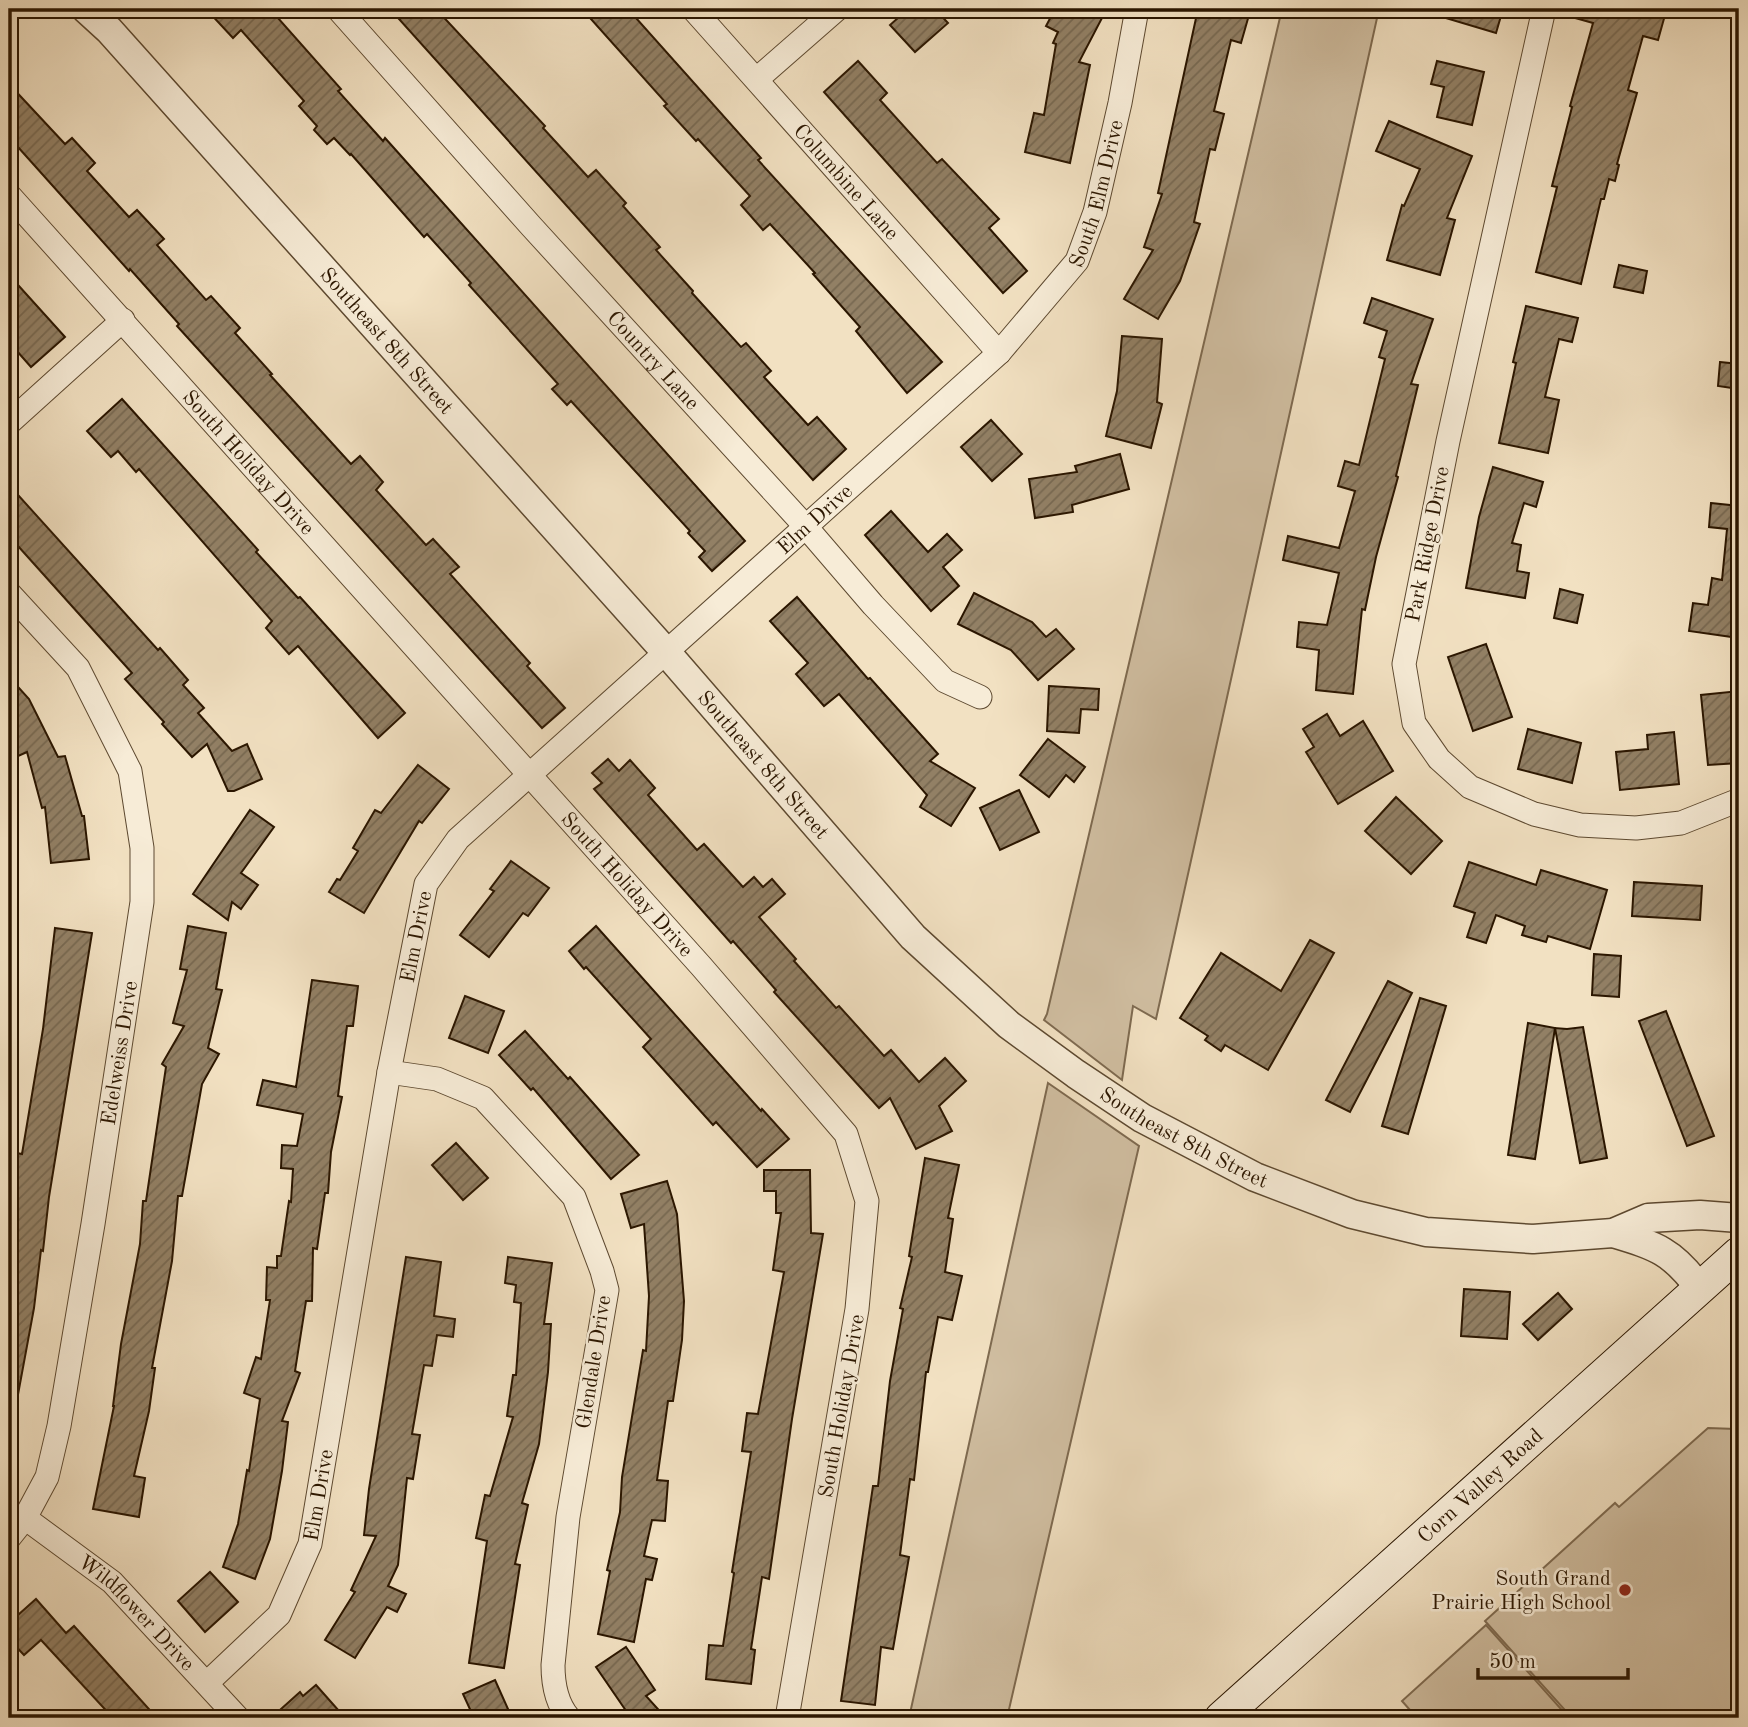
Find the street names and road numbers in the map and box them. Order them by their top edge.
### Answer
street label: South Elm Drive [1066,118,1128,271]
street label: Columbine Lane [789,121,902,244]
street label: Southeast 8th Street [315,264,457,419]
street label: Country Lane [602,308,702,415]
street label: South Holiday Drive [178,387,318,539]
street label: Park Ridge Drive [1403,465,1454,624]
street label: Elm Drive [774,481,857,559]
street label: Southeast 8th Street [693,687,832,844]
street label: South Holiday Drive [556,809,696,961]
street label: Elm Drive [398,889,436,985]
street label: Edelweiss Drive [99,980,142,1127]
street label: Southeast 8th Street [1095,1084,1270,1193]
street label: Glendale Drive [574,1294,615,1430]
street label: South Holiday Drive [816,1313,869,1500]
street label: Corn Valley Road [1414,1425,1548,1548]
street label: Elm Drive [302,1448,338,1543]
street label: Wildflower Drive [74,1552,198,1676]

